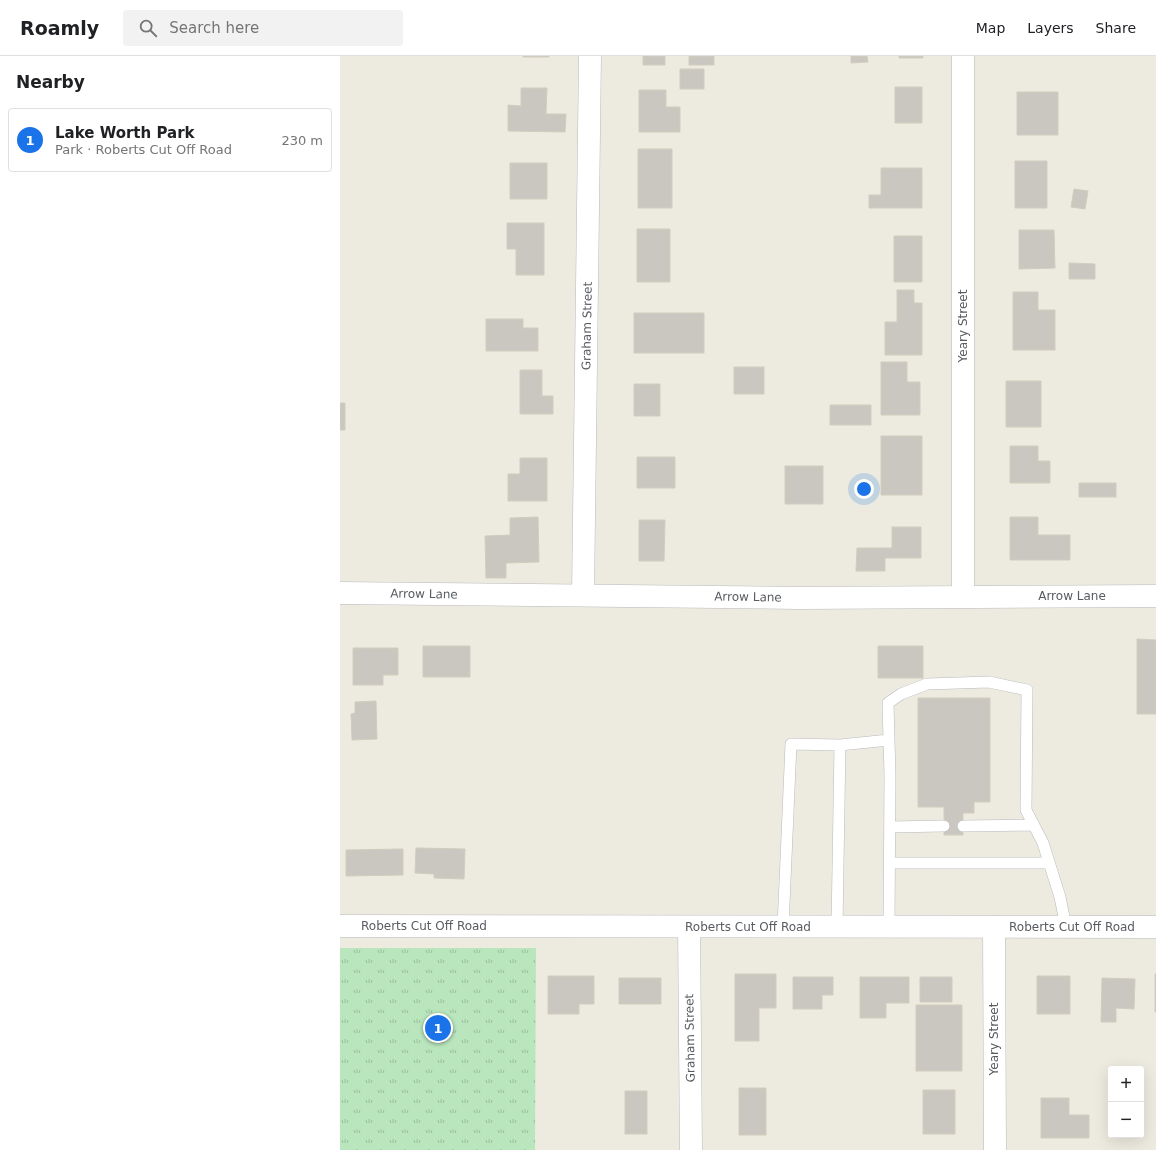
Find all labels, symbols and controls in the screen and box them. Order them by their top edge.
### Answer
search box [123,10,403,46]
text: Roamly [20,17,99,39]
icon: search [137,17,159,39]
text: Search here [169,19,259,37]
text: Map [976,20,1005,36]
text: Layers [1027,20,1074,36]
text: Share [1096,20,1136,36]
text: Nearby [16,72,85,92]
text: Lake Worth Park [55,124,195,142]
text: 1 [25,133,35,148]
text: 230 m [281,133,323,148]
text: Park · Roberts Cut Off Road [55,142,232,157]
street label: Graham Street [579,281,595,370]
street label: Yeary Street [956,289,970,363]
your location [854,479,874,499]
street label: Arrow Lane [390,586,458,602]
street label: Arrow Lane [714,589,782,605]
street label: Arrow Lane [1038,589,1106,603]
street label: Roberts Cut Off Road [361,919,487,933]
street label: Roberts Cut Off Road [685,920,811,934]
street label: Roberts Cut Off Road [1009,920,1135,934]
street label: Graham Street [682,993,698,1082]
street label: Yeary Street [987,1002,1001,1076]
pin: 1 [425,1013,451,1043]
map controls [1108,1066,1144,1138]
button: + [1108,1066,1144,1102]
button: − [1108,1102,1144,1138]

